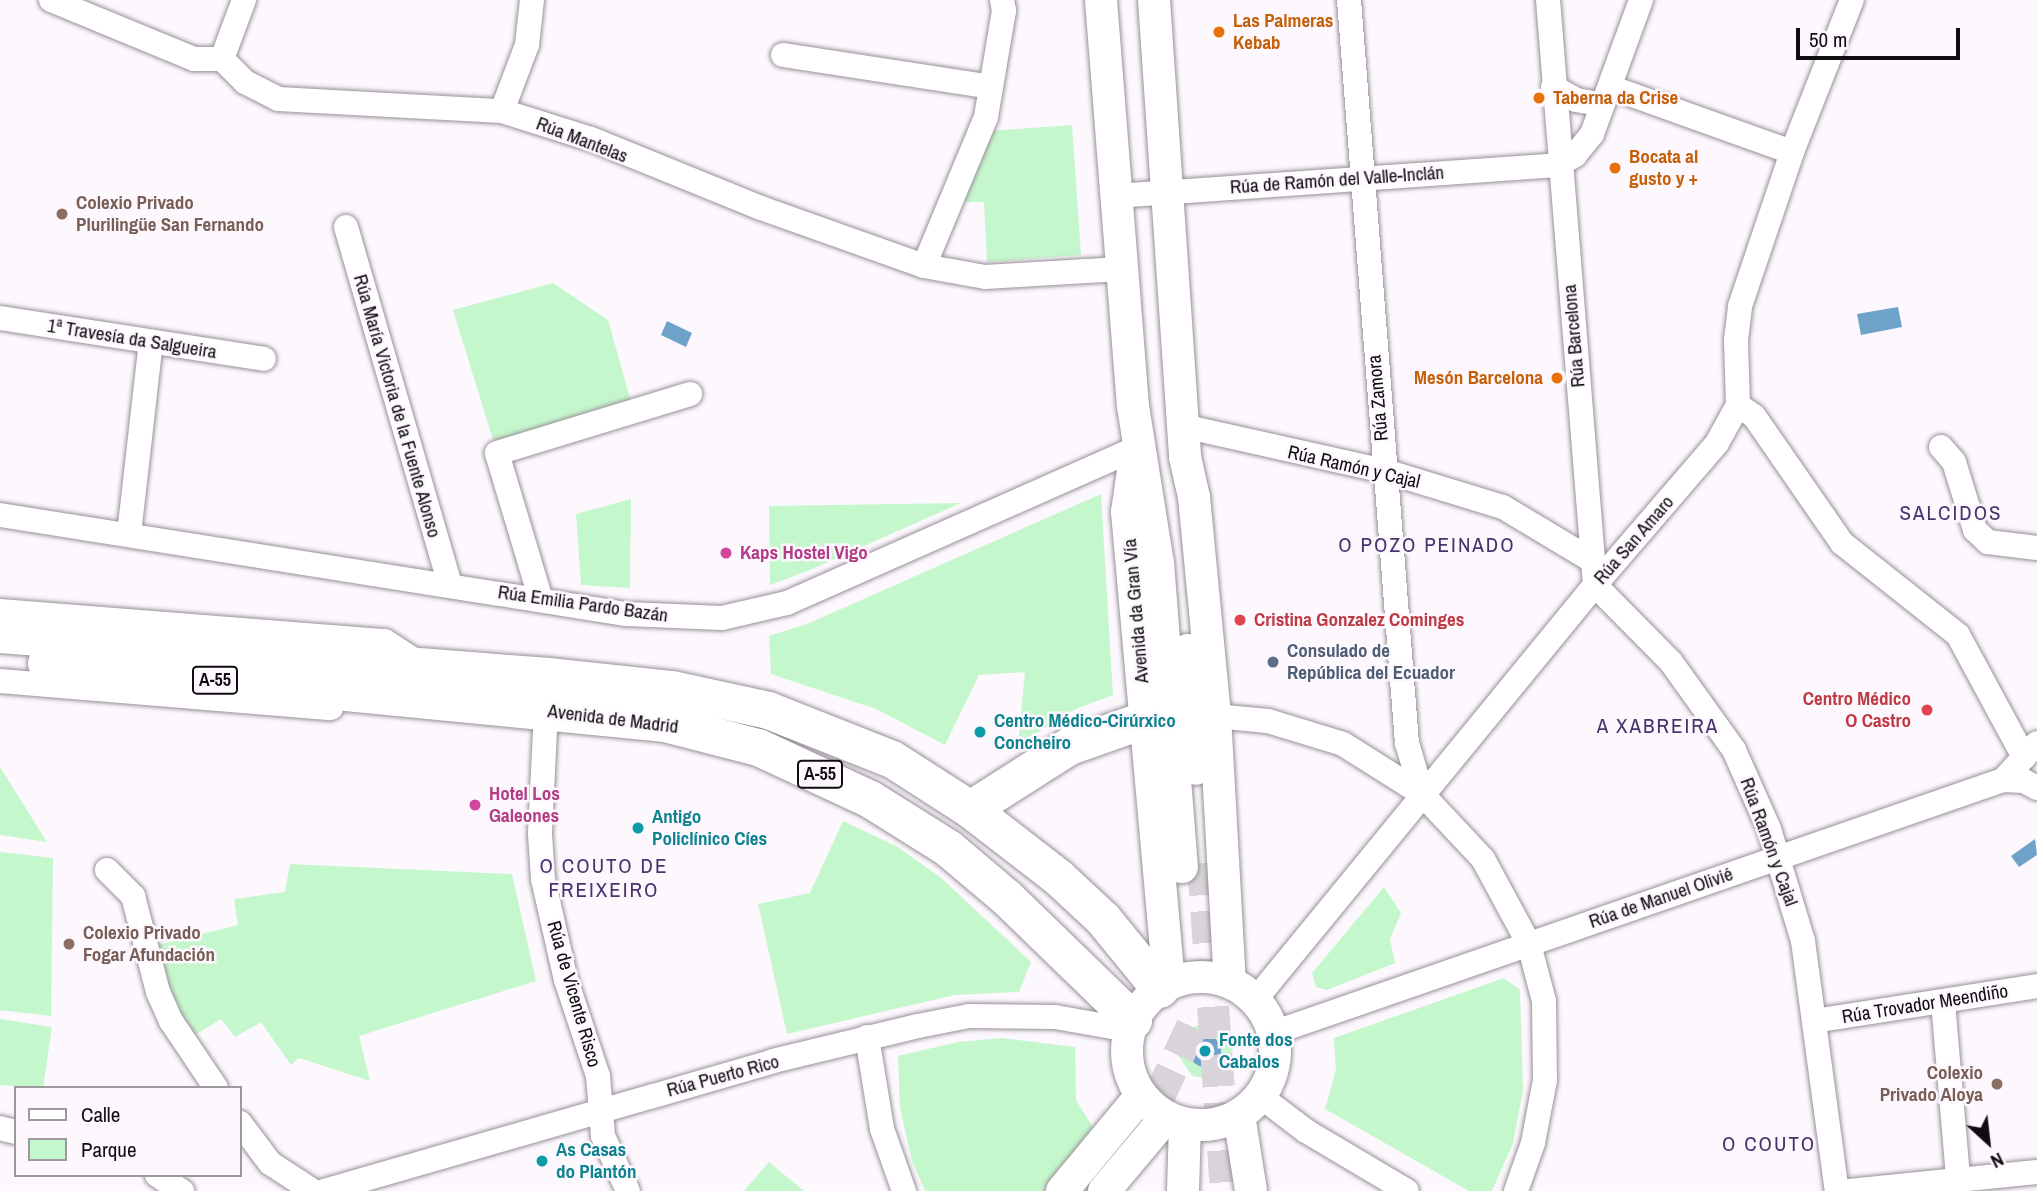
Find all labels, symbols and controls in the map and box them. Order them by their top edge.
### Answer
place label: Las Palmeras Kebab [1233,10,1333,54]
scale bar [1799,14,1964,58]
marker: Las Palmeras Kebab [1211,24,1227,40]
text: 50 m [1809,25,1847,54]
place label: Taberna da Crise [1553,87,1678,109]
marker: Taberna da Crise [1531,90,1547,106]
street label: Rúa Mantelas [533,112,631,168]
place label: Bocata al gusto y + [1629,146,1698,190]
marker: Bocata al gusto y + [1607,160,1623,176]
street label: Rúa de Ramón del Valle-Inclán [1229,161,1445,199]
place label: Colexio Privado Plurilingüe San Fernando [76,192,264,236]
marker: Colexio Privado Plurilingüe San Fernando [54,206,70,222]
street label: Rúa María Victoria de la Fuente Alonso [348,271,446,541]
street label: Rúa Barcelona [1558,284,1590,388]
street label: 1ª Travesía da Salgueira [46,314,218,364]
street label: Rúa Zamora [1363,354,1393,442]
place label: Mesón Barcelona [1414,367,1543,389]
marker: Mesón Barcelona [1549,370,1565,386]
street label: Rúa Ramón y Cajal [1286,441,1422,493]
street label: Rúa San Amaro [1589,491,1679,589]
district label: SALCIDOS [1900,500,2002,526]
district label: O POZO PEINADO [1340,532,1514,558]
street label: Avenida da Gran Vía [1118,538,1154,684]
place label: Kaps Hostel Vigo [740,542,868,564]
marker: Kaps Hostel Vigo [718,545,734,561]
street label: Rúa Emilia Pardo Bazán [497,581,669,627]
place label: Cristina Gonzalez Cominges [1254,609,1464,631]
marker: Cristina Gonzalez Cominges [1232,612,1248,628]
place label: Consulado de República del Ecuador [1287,640,1455,684]
marker: Consulado de República del Ecuador [1265,654,1281,670]
road number: A-55 [190,666,240,694]
place label: Centro Médico O Castro [1803,688,1911,732]
street label: Avenida de Madrid [546,700,680,738]
marker: Centro Médico O Castro [1917,700,1937,720]
place label: Centro Médico-Cirúrxico Concheiro [994,710,1176,754]
district label: A XABREIRA [1598,713,1718,739]
marker: Centro Médico-Cirúrxico Concheiro [972,724,988,740]
road number: A-55 [796,760,844,788]
street label: Rúa Ramón y Cajal [1735,775,1803,909]
place label: Hotel Los Galeones [489,783,560,827]
marker: Hotel Los Galeones [467,797,483,813]
place label: Antigo Policlínico Cíes [652,806,767,850]
marker: Antigo Policlínico Cíes [630,820,646,836]
district label: O COUTO DE FREIXEIRO [541,853,667,903]
street label: Rúa de Manuel Olivié [1586,863,1736,933]
street label: Rúa de Vicente Risco [542,918,606,1070]
place label: Colexio Privado Fogar Afundación [83,922,216,966]
marker: Colexio Privado Fogar Afundación [61,936,77,952]
street label: Rúa Trovador Meendiño [1840,980,2010,1028]
place label: Fonte dos Cabalos [1219,1029,1293,1073]
marker: Fonte dos Cabalos [1197,1043,1213,1059]
street label: Rúa Puerto Rico [664,1050,782,1102]
place label: Colexio Privado Aloya [1879,1062,1983,1106]
marker: Colexio Privado Aloya [1989,1076,2005,1092]
legend [14,1086,242,1177]
text: Calle [81,1100,120,1129]
north arrow [1953,1107,2023,1177]
district label: O COUTO [1723,1131,1815,1157]
text: Parque [81,1135,137,1164]
place label: As Casas do Plantón [556,1139,637,1183]
text: N [1987,1147,2008,1175]
marker: As Casas do Plantón [534,1153,550,1169]

